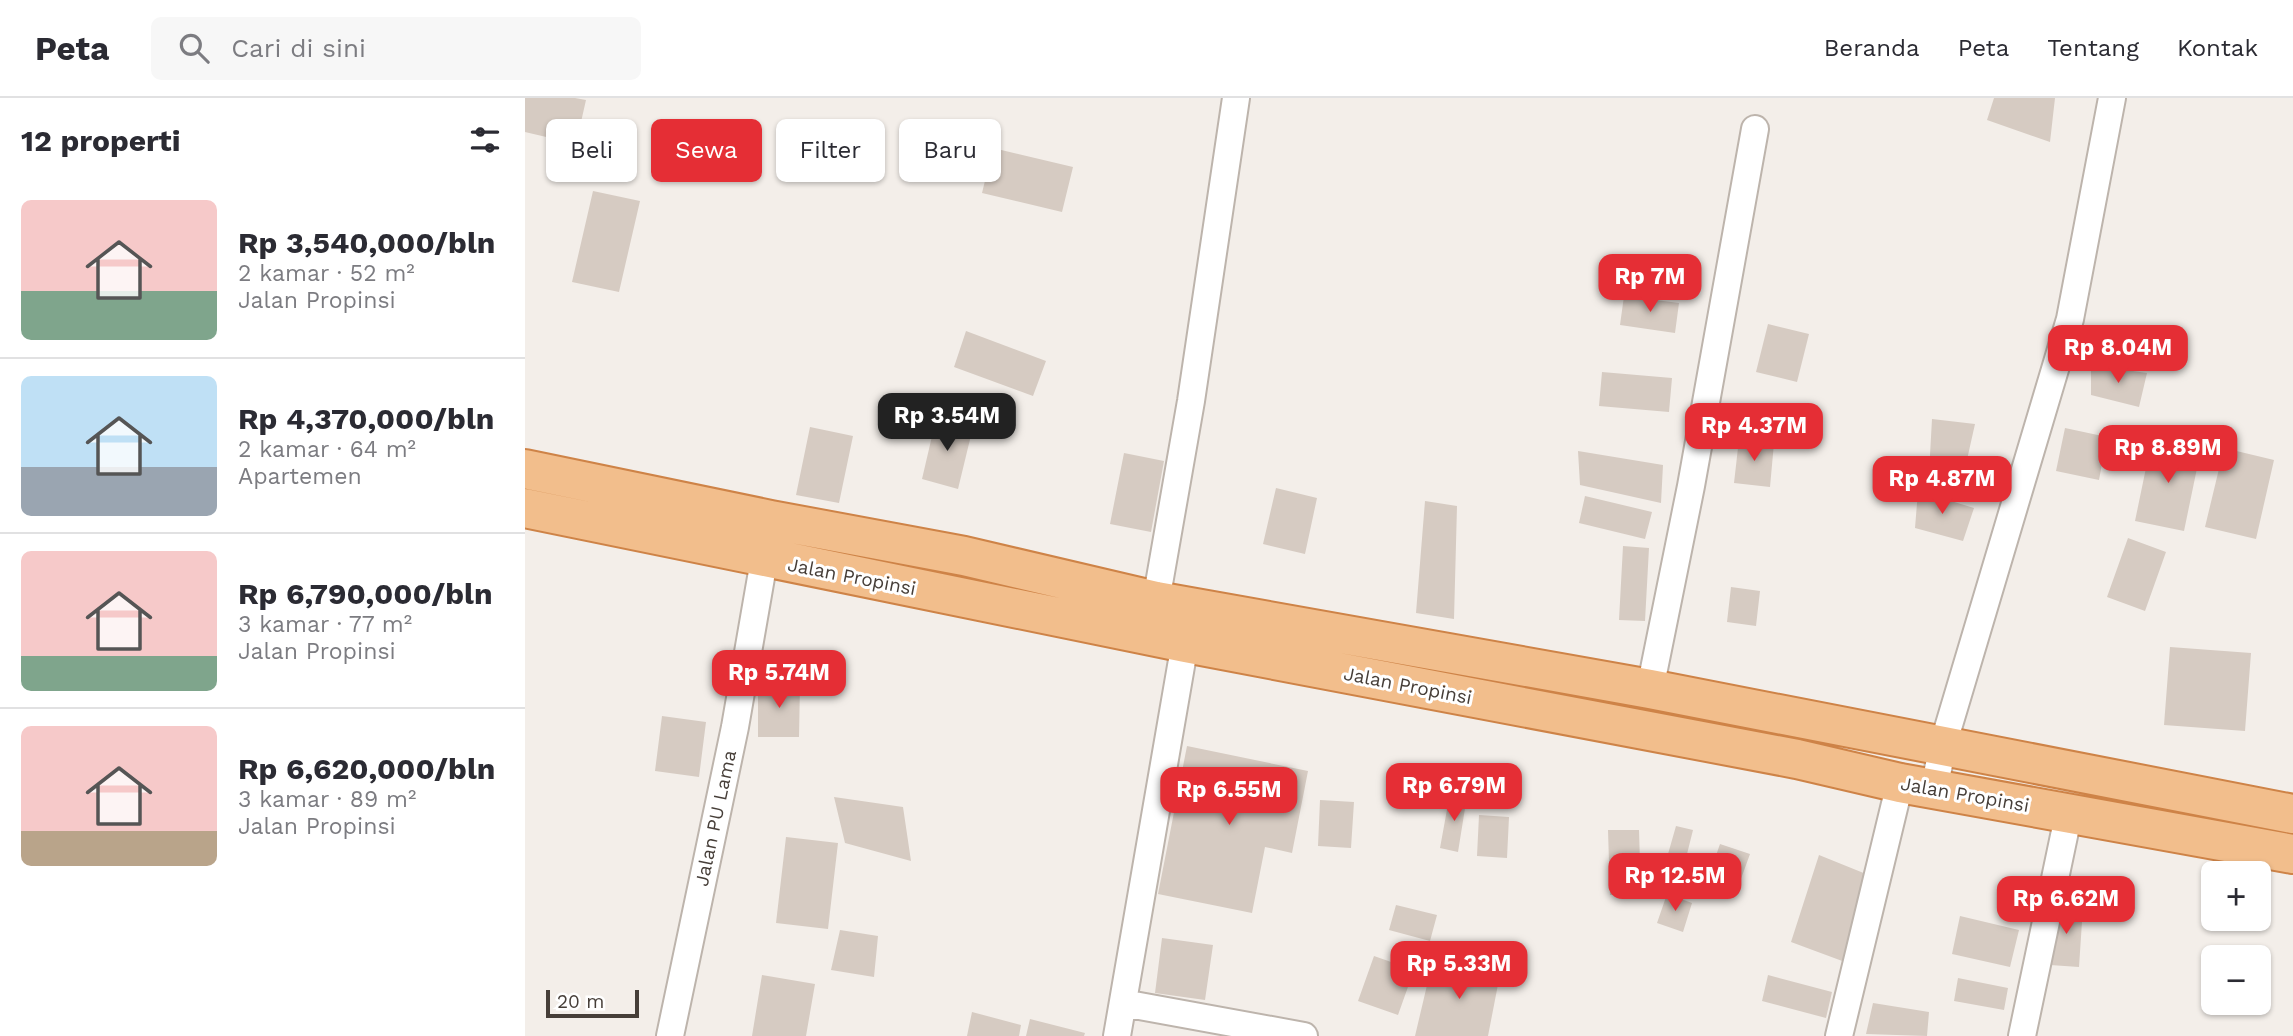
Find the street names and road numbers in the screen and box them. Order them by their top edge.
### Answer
street label: Jalan Propinsi [786,553,918,600]
street label: Jalan Propinsi [1342,662,1474,709]
street label: Jalan PU Lama [690,748,741,888]
street label: Jalan Propinsi [1899,772,2031,817]

